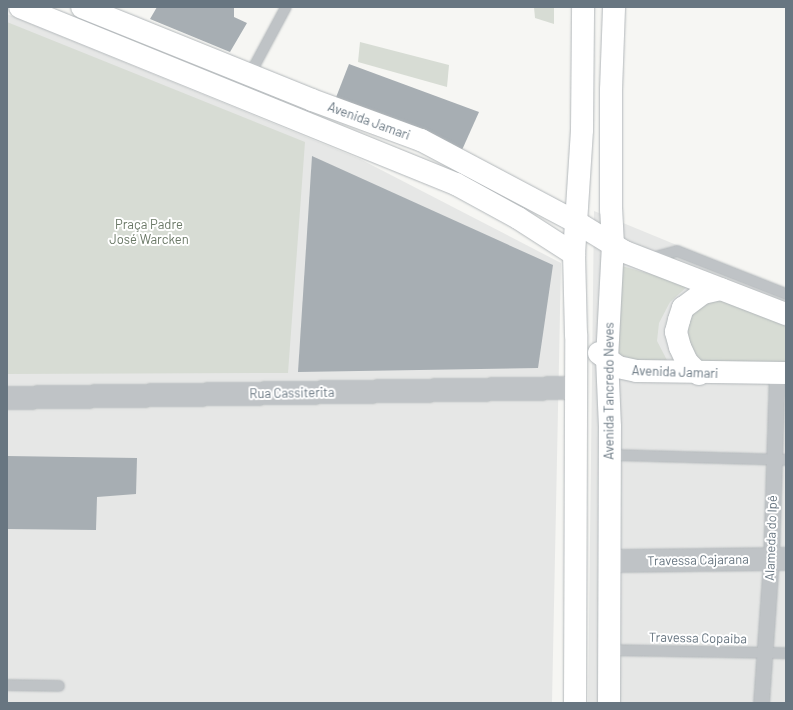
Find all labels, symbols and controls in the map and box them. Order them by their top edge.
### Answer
street label: Avenida Jamari [326,99,412,143]
park label: Praça Padre José Warcken [109,217,189,248]
street label: Avenida Tancredo Neves [601,322,617,460]
street label: Avenida Jamari [631,363,719,381]
street label: Rua Cassiterita [249,384,335,402]
street label: Alameda do Ipê [762,495,780,581]
street label: Travessa Cajarana [647,551,749,569]
street label: Travessa Copaiba [649,629,747,647]

